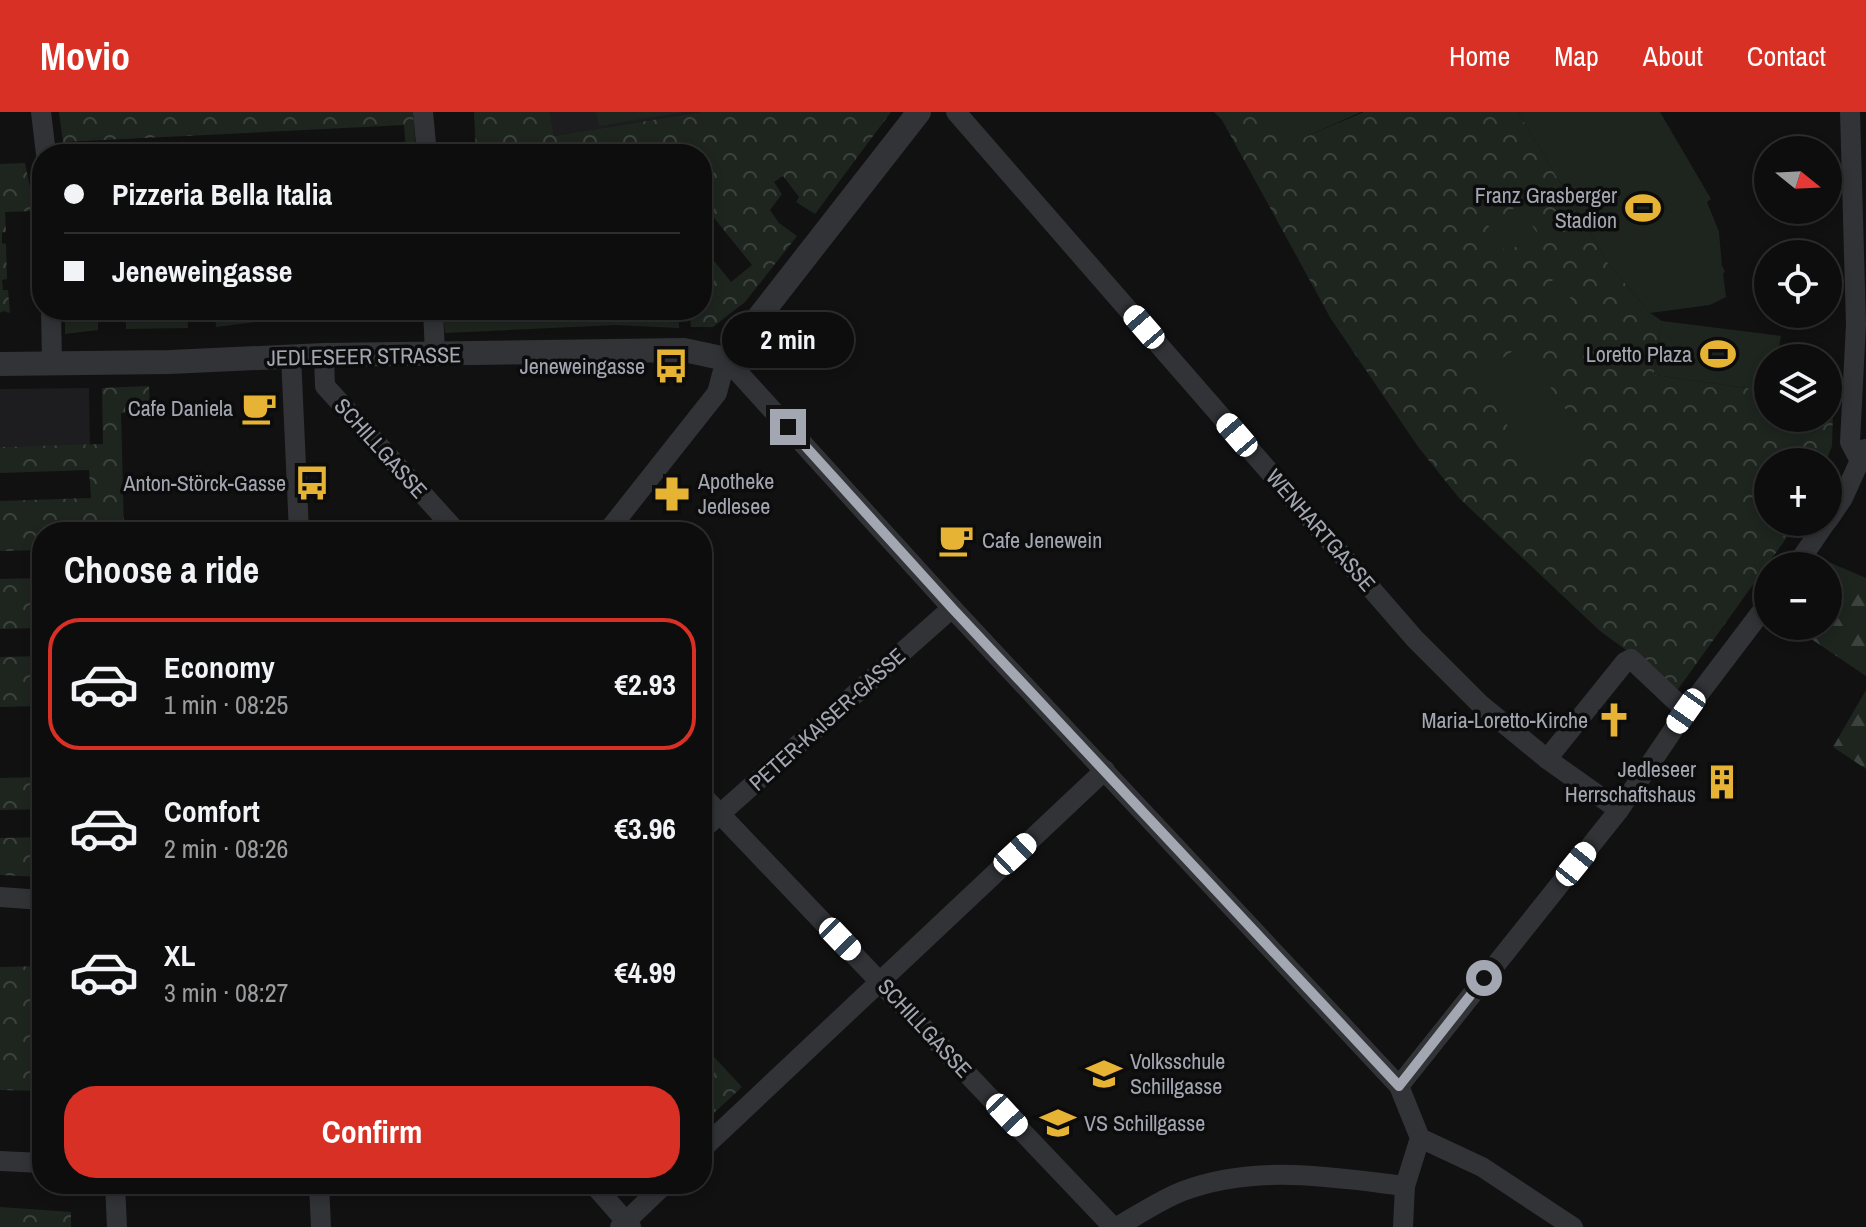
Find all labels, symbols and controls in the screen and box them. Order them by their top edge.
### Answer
text: Movio [40,31,130,82]
text: Home [1449,37,1510,75]
text: Map [1554,37,1599,75]
text: About [1643,37,1703,75]
text: Contact [1747,37,1826,75]
north arrow [1754,136,1842,224]
map controls [1754,136,1842,640]
text: Pizzeria Bella Italia [112,174,332,214]
place label: Franz Grasberger Stadion [1475,180,1617,235]
sports icon: Franz Grasberger Stadion [1624,189,1662,227]
button: locate [1754,240,1842,328]
text: Jeneweingasse [112,251,293,291]
car [1119,301,1169,353]
callout: 2 min [722,311,854,367]
text: 2 min [760,322,816,357]
sports icon: Loretto Plaza [1699,335,1737,373]
street label: JEDLESEER STRASSE [266,339,462,373]
place label: Loretto Plaza [1586,339,1692,369]
button: layers [1754,344,1842,432]
bus stop icon: Jeneweingasse [652,347,690,385]
place label: Jeneweingasse [520,351,645,381]
cafe icon: Cafe Daniela [240,389,278,427]
street label: SCHILLGASSE [328,391,434,505]
place label: Cafe Daniela [128,393,233,423]
route end [770,409,806,445]
car [1212,409,1262,461]
button: + [1754,448,1842,536]
street label: WENHARTGASSE [1259,462,1383,598]
bus stop icon: Anton-Störck-Gasse [293,464,331,502]
place label: Apotheke Jedlesee [697,466,774,521]
place label: Anton-Störck-Gasse [123,468,286,498]
pharmacy icon: Apotheke Jedlesee [653,475,691,513]
cafe icon: Cafe Jenewein [937,521,975,559]
place label: Cafe Jenewein [982,525,1102,555]
text: Choose a ride [64,546,259,594]
button: − [1754,552,1842,640]
street label: PETER-KAISER-GASSE [742,641,912,797]
text: Economy [164,647,275,687]
icon: car [68,648,140,720]
text: €2.93 [614,664,676,704]
car [1662,684,1710,738]
text: 1 min · 08:25 [164,687,288,722]
church icon: Maria-Loretto-Kirche [1595,701,1633,739]
place label: Maria-Loretto-Kirche [1422,705,1588,735]
place label: Jedleseer Herrschaftshaus [1565,754,1696,809]
building icon: Jedleseer Herrschaftshaus [1703,763,1741,801]
text: Comfort [164,791,260,831]
icon: car [68,792,140,864]
text: €3.96 [614,808,676,848]
car [989,829,1041,879]
text: 2 min · 08:26 [164,831,288,866]
car [1552,838,1600,890]
car [815,913,865,965]
text: XL [164,935,195,975]
icon: car [68,936,140,1008]
text: €4.99 [614,952,676,992]
route start [1466,960,1502,996]
street label: SCHILLGASSE [871,972,979,1084]
text: 3 min · 08:27 [164,975,288,1010]
place label: Volksschule Schillgasse [1130,1046,1225,1101]
school or university icon: Volksschule Schillgasse [1085,1055,1123,1093]
button: Confirm [64,1086,680,1178]
car [982,1089,1032,1141]
school or university icon: VS Schillgasse [1039,1104,1077,1142]
place label: VS Schillgasse [1084,1108,1205,1138]

